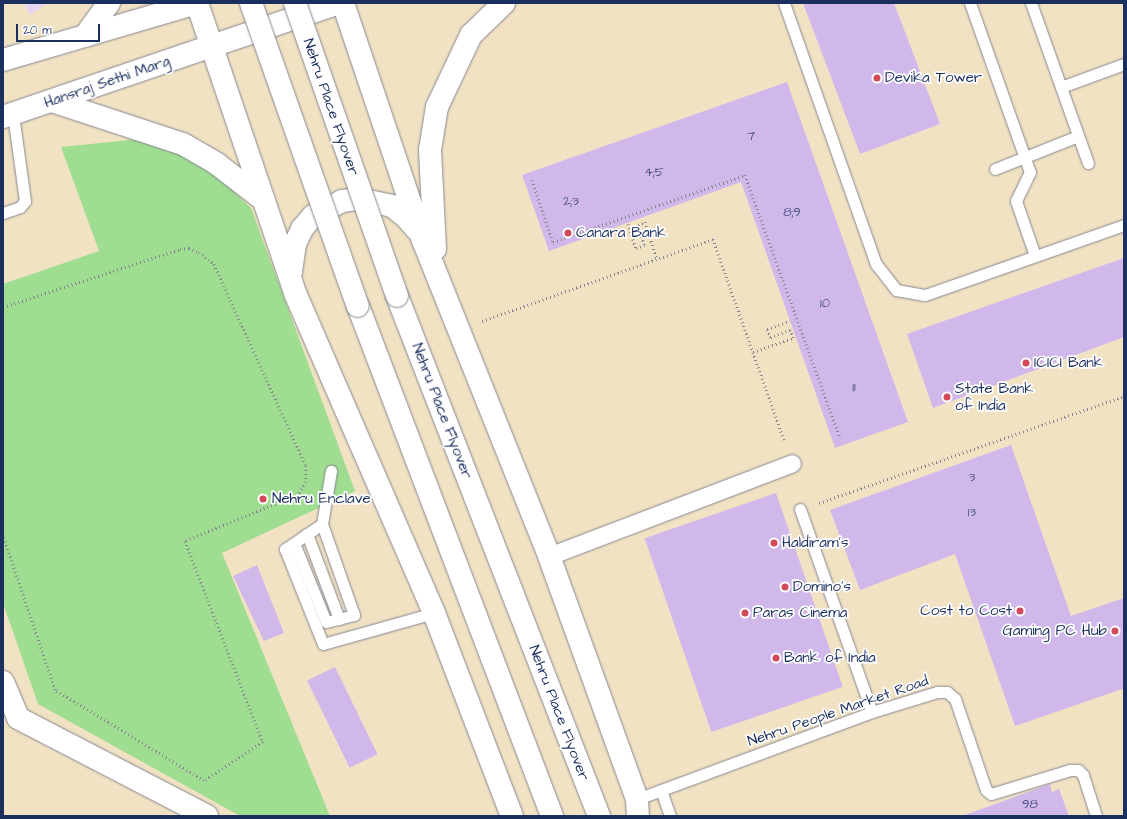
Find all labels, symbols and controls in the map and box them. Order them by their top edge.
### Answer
scale bar [18,16,102,42]
text: 20 m [23,22,52,39]
street label: Nehru Place Flyover [299,36,363,178]
street label: Hansraj Sethi Marg [42,52,172,112]
place label: Devika Tower [885,69,982,87]
marker: Devika Tower [872,73,882,83]
house number: 7 [747,128,755,144]
house number: 4;5 [644,164,664,180]
house number: 2;3 [563,193,579,209]
house number: 8;9 [783,204,801,220]
place label: Canara Bank [576,224,666,242]
marker: Canara Bank [563,228,573,238]
house number: 10 [820,295,830,311]
street label: Nehru Place Flyover [408,341,476,481]
place label: ICICI Bank [1034,354,1103,372]
marker: ICICI Bank [1021,358,1031,368]
house number: 11 [852,379,856,395]
place label: State Bank of India [955,379,1034,414]
marker: State Bank of India [942,392,952,402]
house number: 3 [969,469,975,485]
place label: Nehru Enclave [272,490,371,508]
marker: Nehru Enclave [257,493,269,505]
house number: 13 [968,504,976,520]
place label: Haldiram's [782,534,849,552]
marker: Haldiram's [769,538,779,548]
place label: Domino's [793,578,851,596]
marker: Domino's [780,582,790,592]
place label: Cost to Cost [920,602,1012,620]
place label: Paras Cinema [753,604,847,622]
marker: Cost to Cost [1015,606,1025,616]
marker: Paras Cinema [740,608,750,618]
place label: Gaming PC Hub [1002,622,1107,640]
marker: Gaming PC Hub [1110,626,1120,636]
street label: Nehru Place Flyover [525,643,593,783]
place label: Bank of India [784,649,876,667]
marker: Bank of India [771,653,781,663]
street label: Nehru People Market Road [745,672,931,750]
house number: 98 [1022,796,1038,812]

